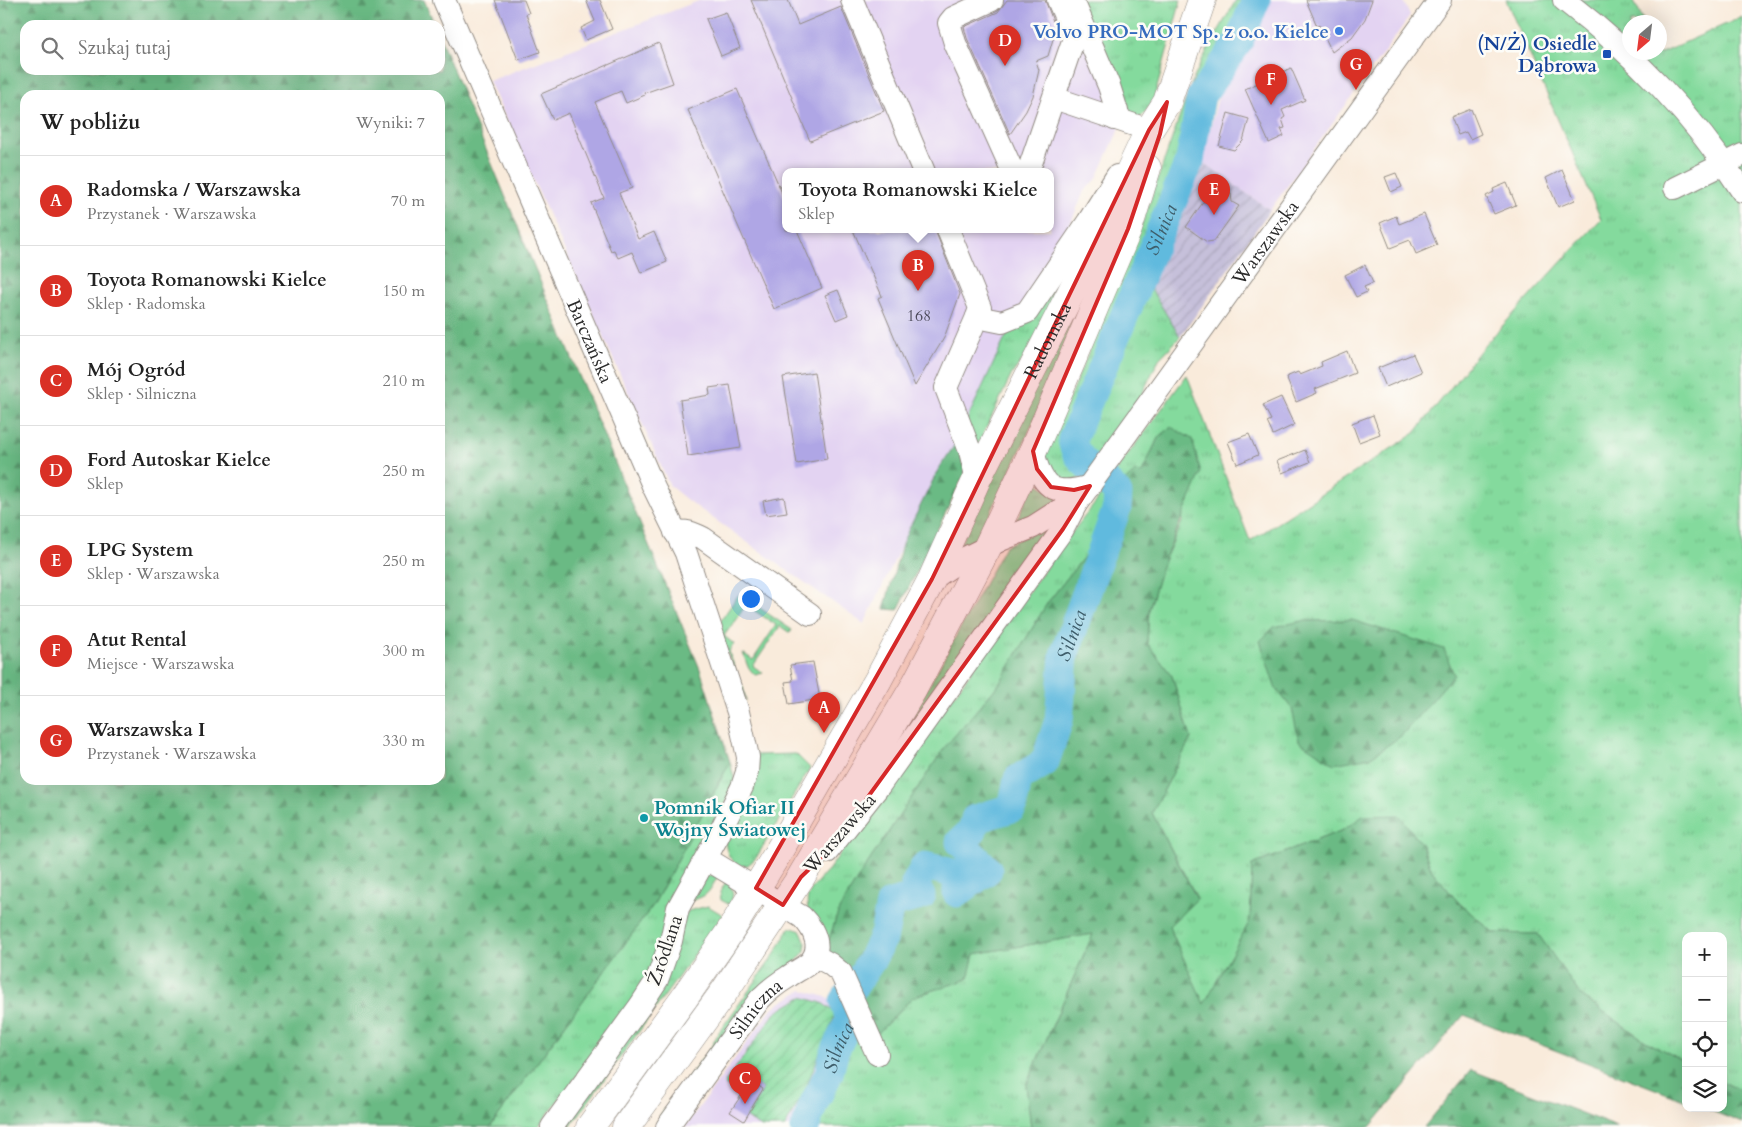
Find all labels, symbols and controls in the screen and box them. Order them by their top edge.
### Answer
north arrow [1622,15,1667,60]
place label: Volvo PRO-MOT Sp. z o.o. Kielce [1033,19,1329,45]
search box [20,20,445,75]
pin: D [989,25,1021,66]
marker: Volvo PRO-MOT Sp. z o.o. Kielce [1333,25,1345,37]
place label: (N/Ż) Osiedle Dąbrowa [1477,31,1598,79]
icon: search [38,34,66,62]
text: Szukaj tutaj [78,35,171,61]
marker: (N/Ż) Osiedle Dąbrowa [1601,48,1613,60]
pin: G [1340,49,1372,90]
pin: F [1255,64,1287,105]
text: W pobliżu [40,108,141,137]
text: Wyniki: 7 [356,112,425,134]
popup [782,168,1054,233]
pin: E [1198,174,1230,215]
text: Radomska / Warszawska [87,177,301,203]
text: Toyota Romanowski Kielce [798,177,1038,203]
text: A [50,190,62,212]
text: 70 m [391,190,425,212]
street label: Warszawska [1226,195,1305,292]
water label: Silnica [1139,200,1184,259]
text: Przystanek · Warszawska [87,203,256,225]
text: Sklep [798,203,835,225]
pin: B [902,250,934,291]
text: Toyota Romanowski Kielce [87,267,327,293]
text: B [50,280,62,302]
text: 150 m [383,280,425,302]
text: Sklep · Radomska [87,293,206,315]
street label: Barczańska [560,295,619,387]
street label: Radomska [1018,298,1078,383]
house number: 168 [907,305,931,327]
text: Mój Ogród [87,357,186,383]
text: C [50,370,62,392]
text: 210 m [383,370,425,392]
text: Sklep · Silniczna [87,383,197,405]
text: Ford Autoskar Kielce [87,447,271,473]
text: D [49,460,63,482]
text: 250 m [383,460,425,482]
text: Sklep [87,473,123,495]
text: LPG System [87,537,193,563]
text: E [51,550,61,572]
text: 250 m [383,550,425,572]
text: Sklep · Warszawska [87,563,220,585]
your location [738,586,764,612]
water label: Silnica [1050,606,1093,665]
text: Atut Rental [87,627,187,653]
text: F [51,640,61,662]
text: 300 m [383,640,425,662]
text: Miejsce · Warszawska [87,653,234,675]
pin: A [808,692,840,733]
text: Warszawska I [87,717,205,743]
text: G [49,730,63,752]
text: 330 m [383,730,425,752]
text: Przystanek · Warszawska [87,743,256,765]
street label: Warszawska [797,788,882,880]
place label: Pomnik Ofiar II Wojny Światowej [653,795,806,843]
marker: Pomnik Ofiar II Wojny Światowej [638,812,650,824]
street label: Źródlana [641,912,689,989]
map controls [1682,932,1727,1112]
button: + [1682,932,1727,977]
street label: Silniczna [723,973,788,1045]
button: − [1682,977,1727,1022]
water label: Silnica [817,1018,861,1076]
button: locate [1682,1022,1727,1067]
pin: C [729,1063,761,1104]
button: layers [1682,1067,1727,1112]

